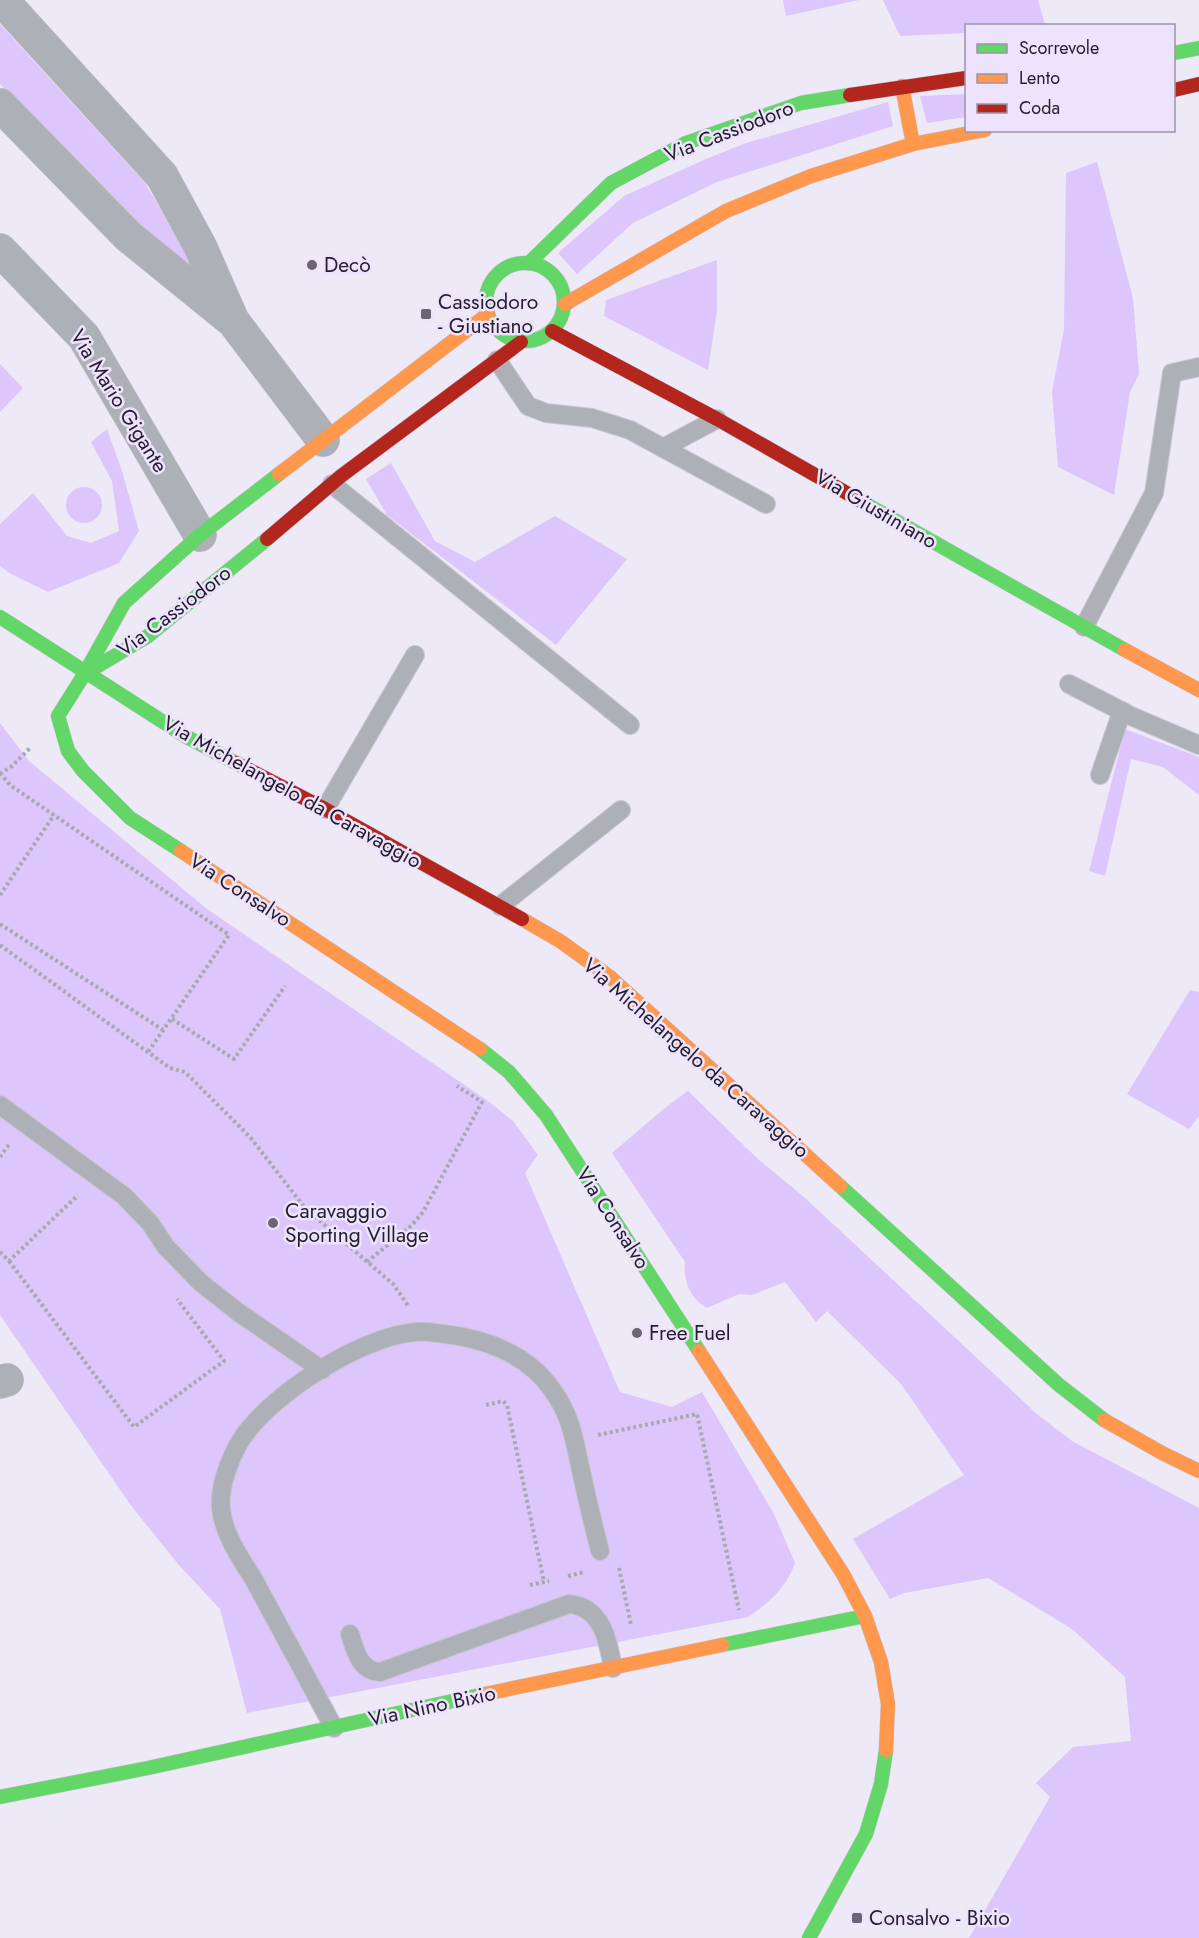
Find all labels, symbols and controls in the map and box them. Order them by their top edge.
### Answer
legend [965,24,1175,132]
text: Scorrevole [1019,35,1099,61]
text: Lento [1019,65,1060,91]
street label: Via Cassiodoro [660,93,798,169]
text: Coda [1019,95,1060,121]
place label: Decò [324,250,371,280]
marker: Decò [305,258,319,272]
place label: Cassiodoro - Giustiano [438,287,538,341]
marker: Cassiodoro - Giustiano [419,307,433,321]
street label: Via Mario Gigante [63,324,175,479]
street label: Via Giustiniano [809,462,943,556]
street label: Via Cassiodoro [111,558,237,664]
street label: Via Michelangelo da Caravaggio [157,708,427,876]
street label: Via Consalvo [183,846,297,934]
street label: Via Michelangelo da Caravaggio [576,951,816,1165]
street label: Via Consalvo [569,1161,657,1275]
place label: Caravaggio Sporting Village [285,1196,429,1250]
marker: Caravaggio Sporting Village [266,1216,280,1230]
place label: Free Fuel [649,1318,731,1348]
marker: Free Fuel [630,1326,644,1340]
street label: Via Nino Bixio [366,1678,498,1734]
place label: Consalvo - Bixio [869,1903,1010,1933]
marker: Consalvo - Bixio [850,1911,864,1925]

